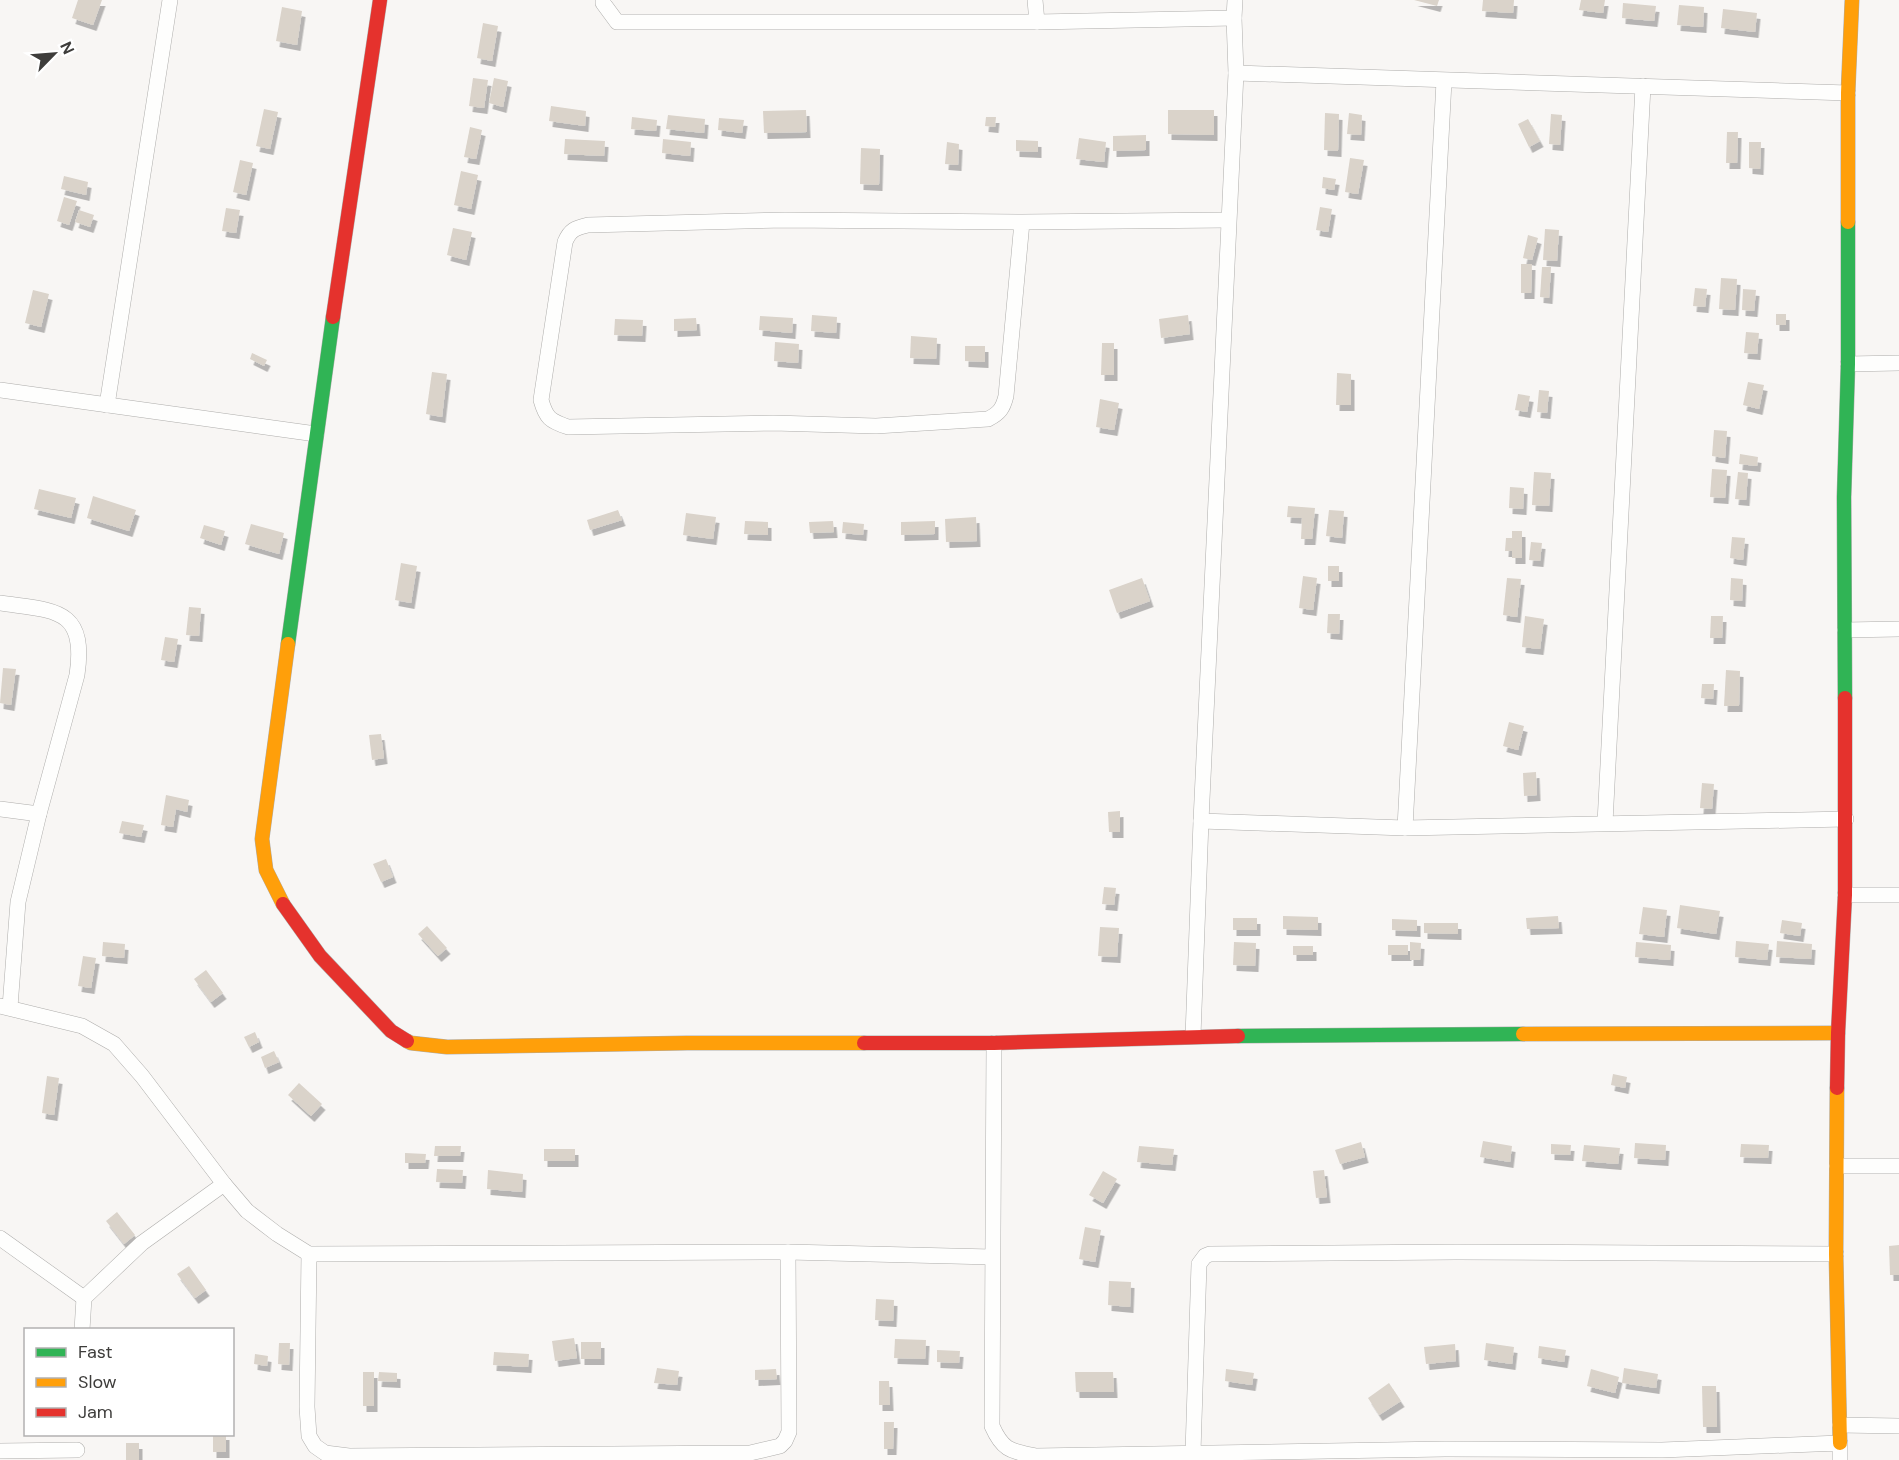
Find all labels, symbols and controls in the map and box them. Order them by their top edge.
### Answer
north arrow [24,24,84,84]
text: N [55,38,79,58]
legend [24,1328,234,1436]
text: Fast [78,1340,113,1364]
text: Slow [78,1370,117,1394]
text: Jam [78,1400,113,1424]

